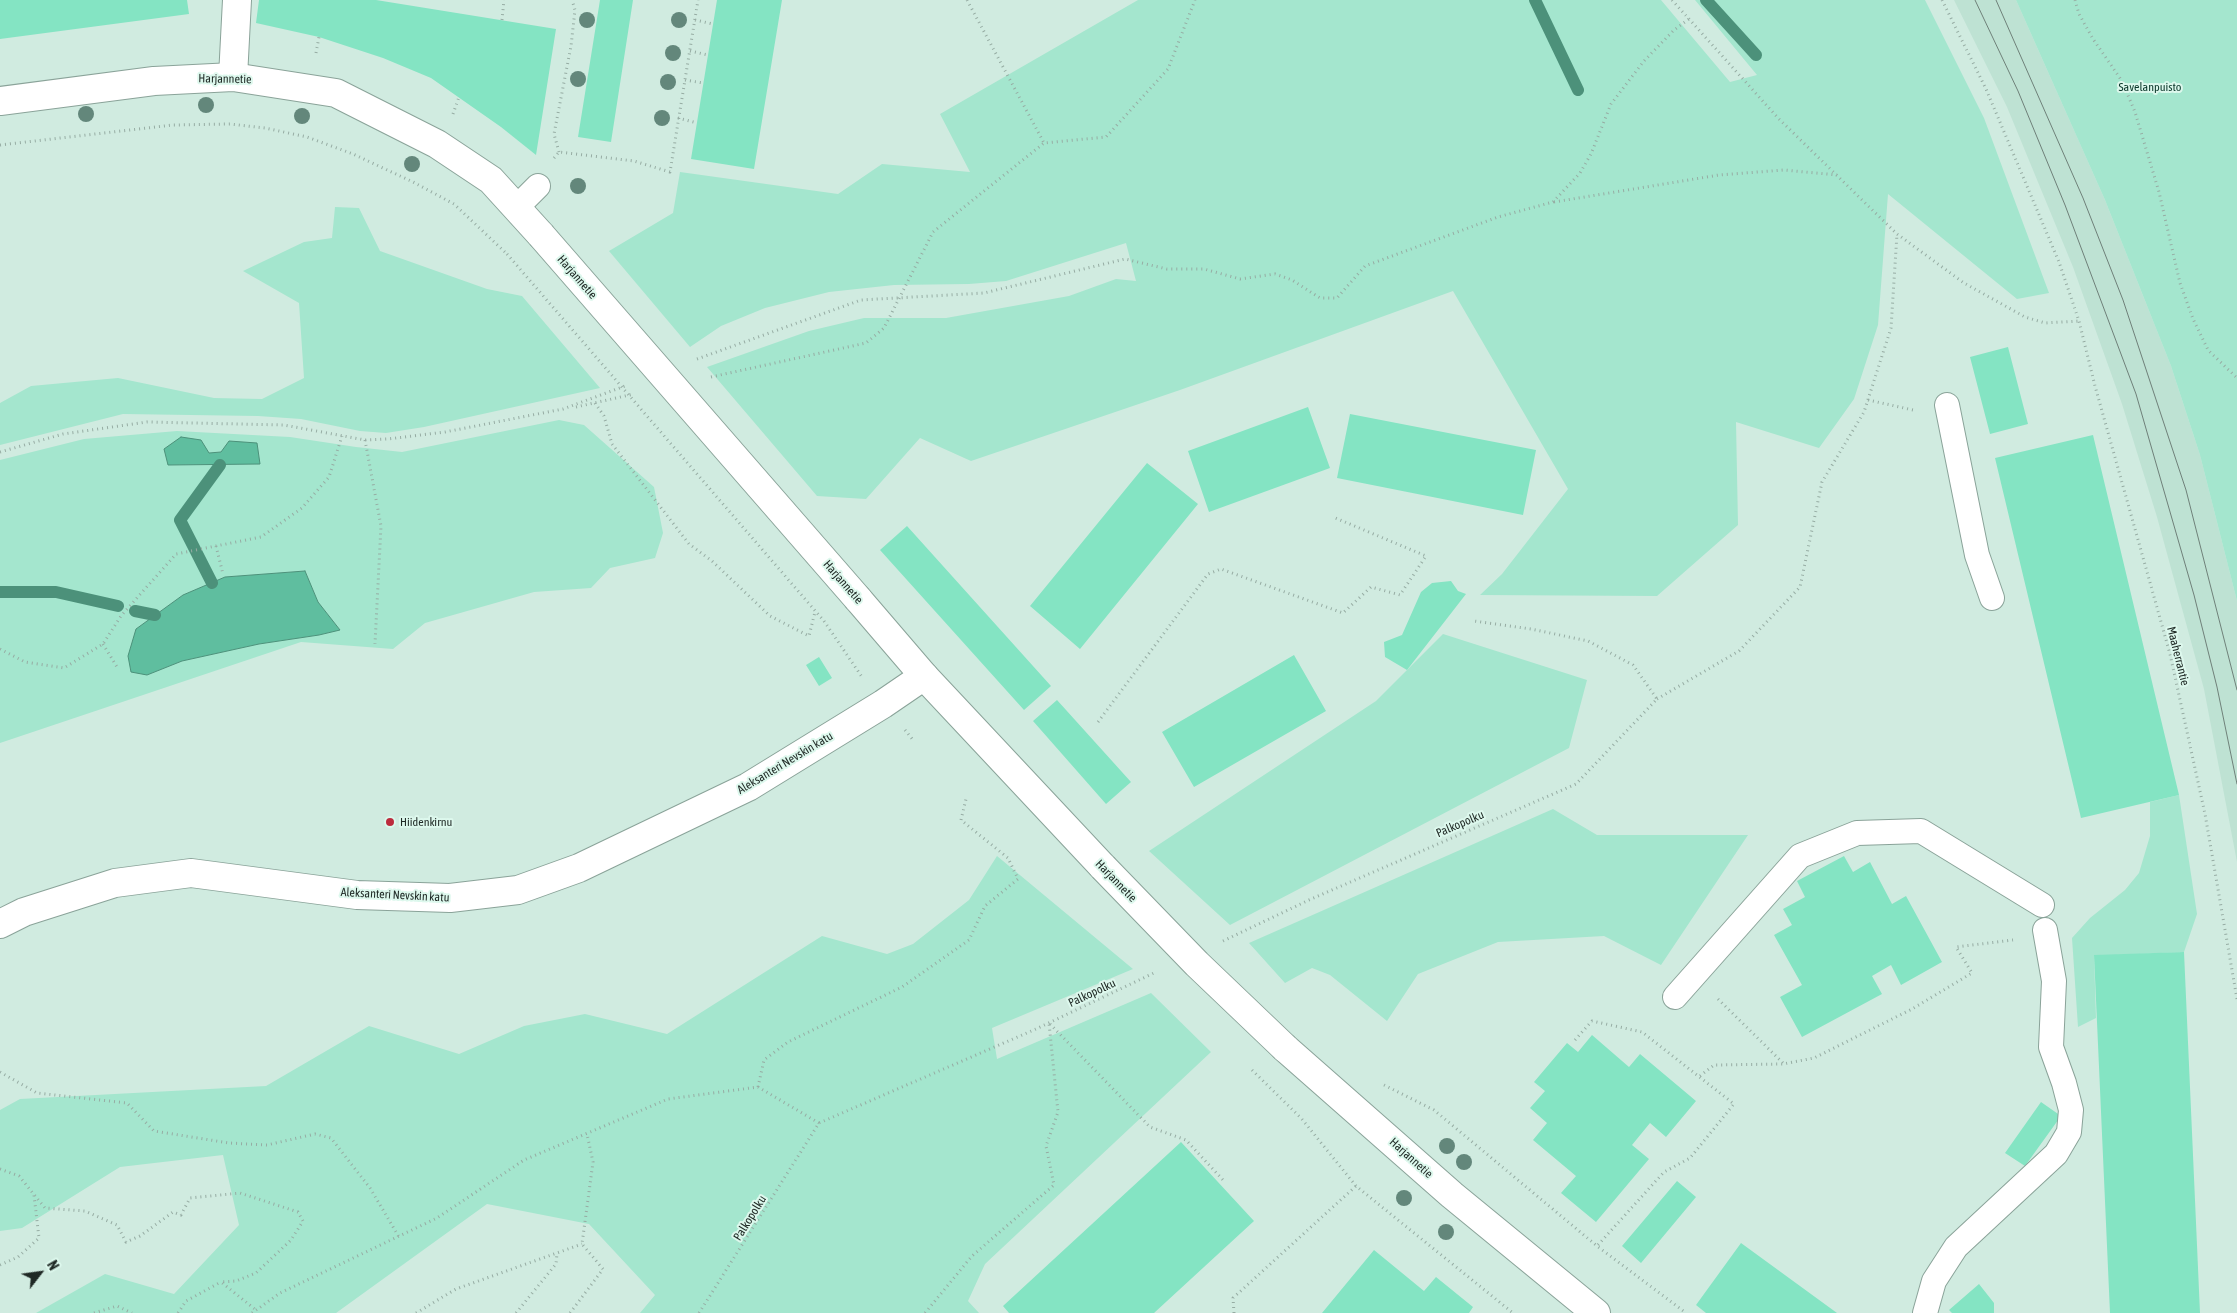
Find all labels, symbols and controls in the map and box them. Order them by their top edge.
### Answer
street label: Harjannetie [198,71,252,87]
park label: Savelanpuisto [2119,80,2181,94]
street label: Harjannetie [554,252,600,302]
street label: Harjannetie [820,557,866,607]
street label: Maaherrantie [2164,625,2192,687]
street label: Aleksanteri Nevskin katu [735,729,835,797]
street label: Palkopolku [1434,807,1486,841]
place label: Hiidenkirnu [400,815,452,829]
marker: Hiidenkirnu [384,816,396,828]
street label: Harjannetie [1092,857,1140,905]
street label: Aleksanteri Nevskin katu [340,885,450,905]
street label: Palkopolku [1066,976,1118,1010]
street label: Harjannetie [1386,1135,1436,1181]
street label: Palkopolku [730,1193,770,1243]
north arrow [15,1248,65,1298]
text: N [44,1258,62,1273]

